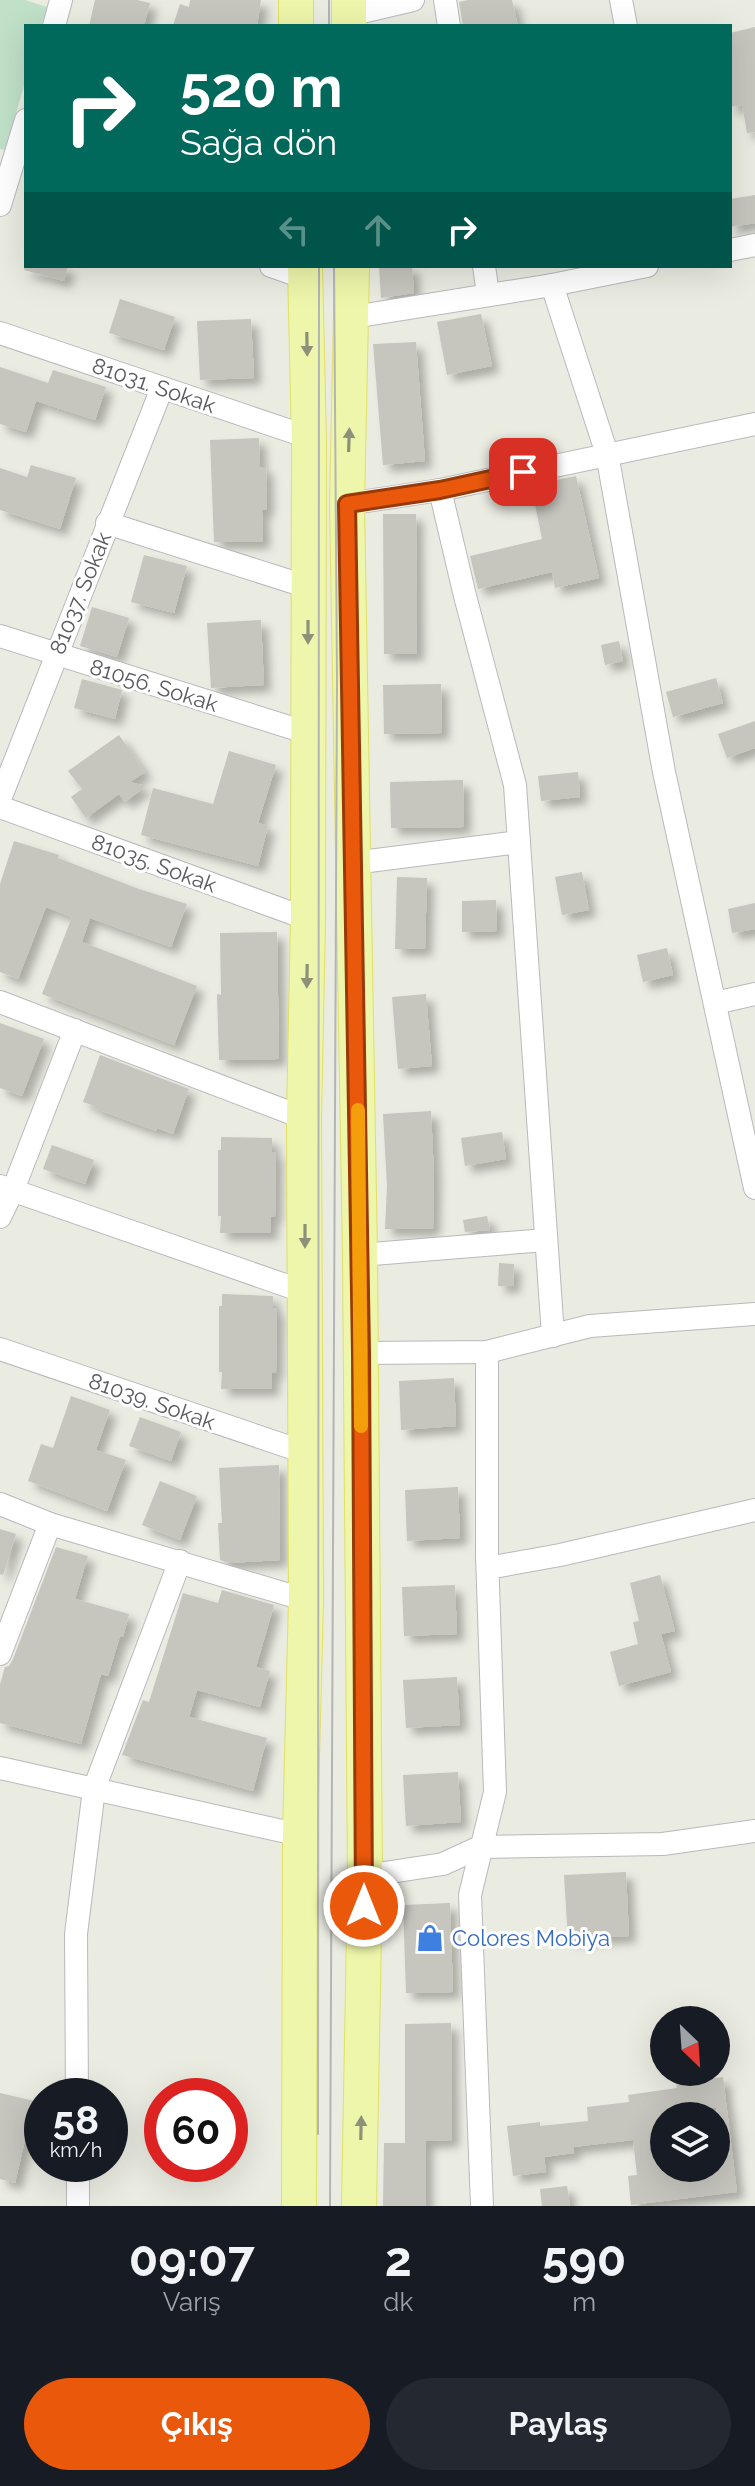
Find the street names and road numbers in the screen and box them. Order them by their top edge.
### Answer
street label: 81031. Sokak [89,352,219,418]
street label: 81037. Sokak [44,528,116,658]
street label: 81056. Sokak [87,653,222,717]
street label: 81035. Sokak [88,828,220,898]
street label: 81039. Sokak [85,1367,219,1435]

